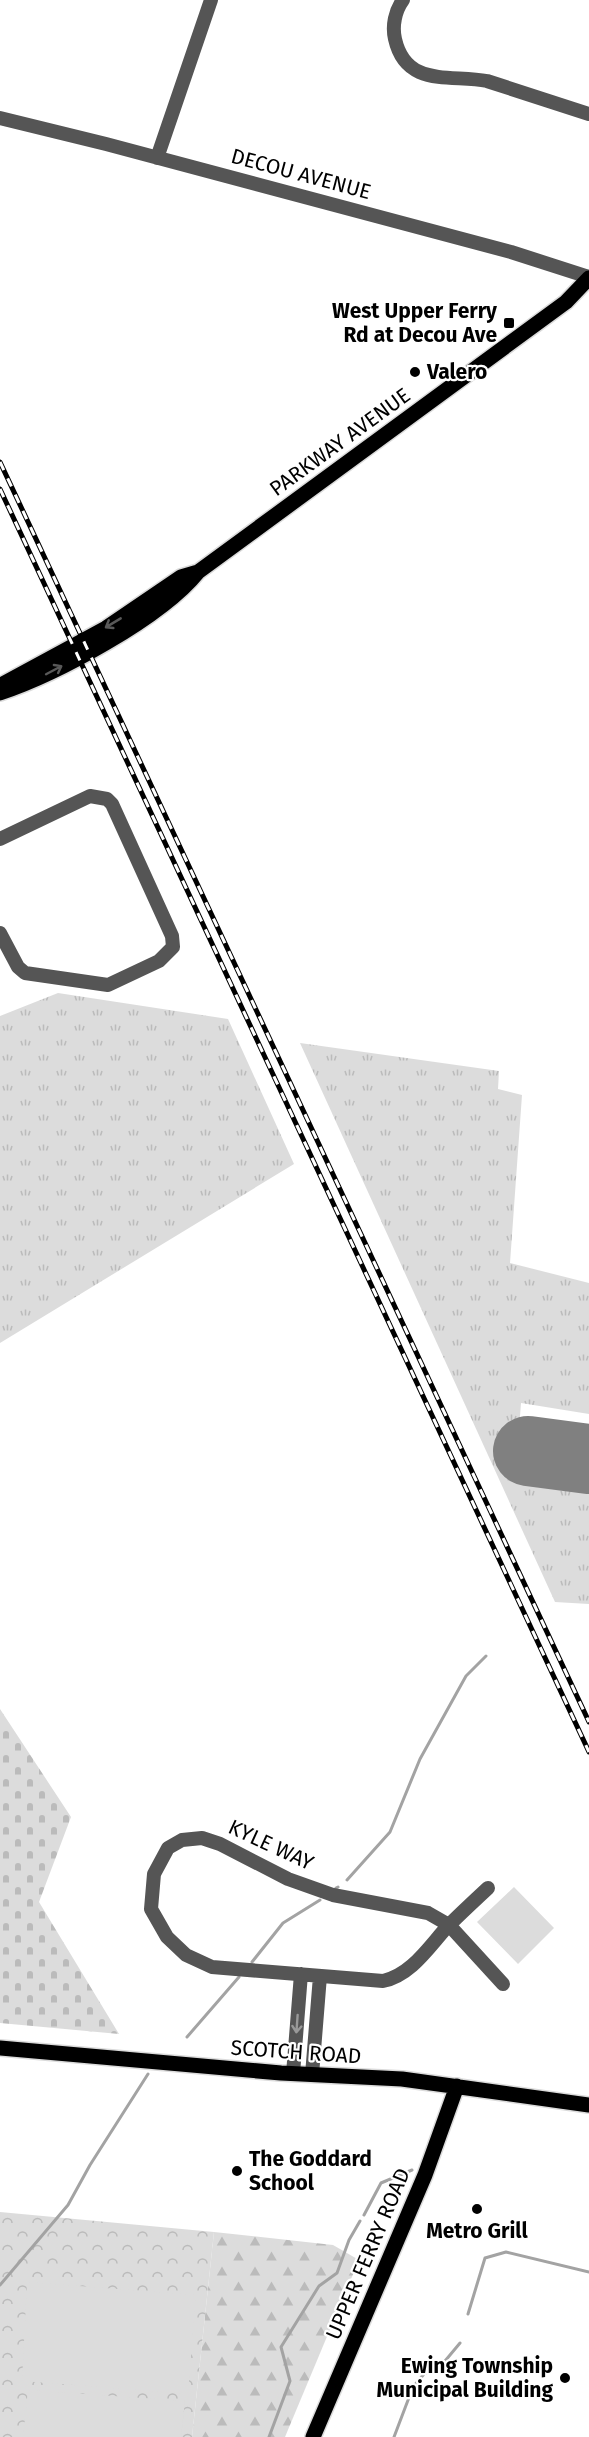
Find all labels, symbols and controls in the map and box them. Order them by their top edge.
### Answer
street label: DECOU AVENUE [228,143,374,205]
place label: West Upper Ferry Rd at Decou Ave [332,298,497,348]
marker: West Upper Ferry Rd at Decou Ave [502,316,516,330]
place label: Valero [426,359,487,385]
marker: Valero [408,365,422,379]
street label: PARKWAY AVENUE [265,382,415,502]
one-way arrow [105,618,122,630]
one-way arrow [44,664,62,676]
street label: KYLE WAY [224,1814,318,1876]
one-way arrow [291,2013,302,2033]
street label: SCOTCH ROAD [230,2034,362,2070]
place label: The Goddard School [249,2146,372,2196]
marker: The Goddard School [230,2164,244,2178]
street label: UPPER FERRY ROAD [320,2164,416,2344]
marker: Metro Grill [470,2202,484,2216]
place label: Metro Grill [426,2218,529,2244]
place label: Ewing Township Municipal Building [376,2353,553,2403]
marker: Ewing Township Municipal Building [558,2371,572,2385]

